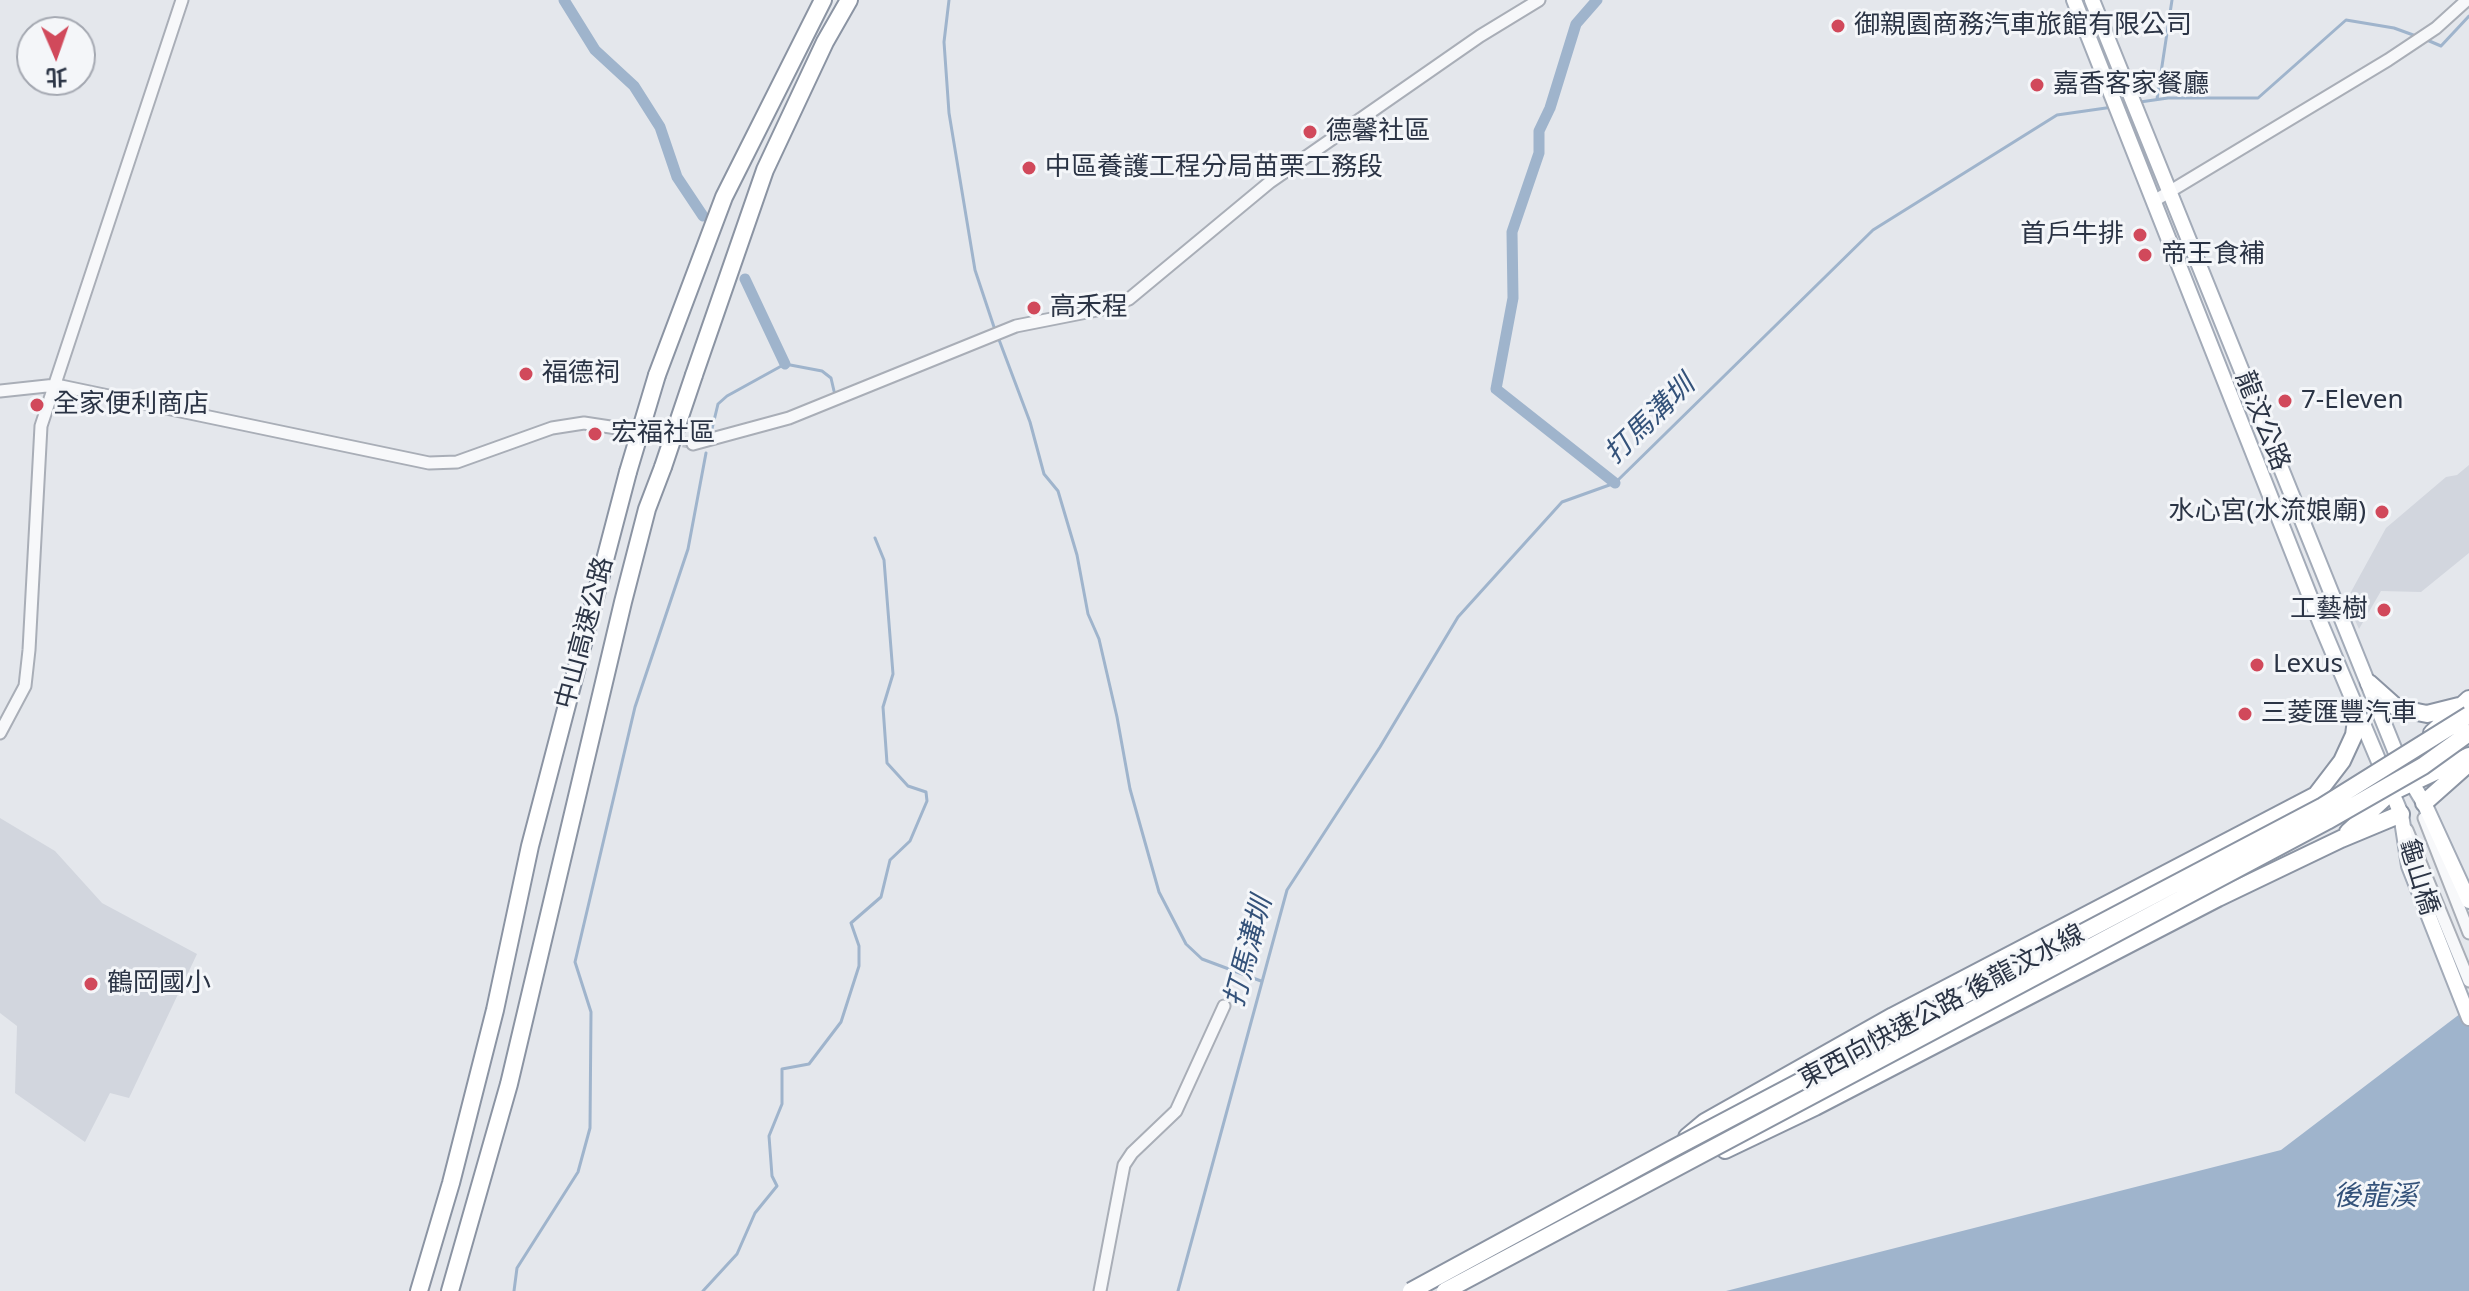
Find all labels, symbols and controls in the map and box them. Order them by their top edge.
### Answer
place label: 御親園商務汽車旅館有限公司 [1854,10,2192,42]
north arrow [16,16,96,96]
marker: 御親園商務汽車旅館有限公司 [1829,17,1847,35]
text: 北 [45,63,68,93]
place label: 嘉香客家餐廳 [2053,69,2209,101]
marker: 嘉香客家餐廳 [2028,76,2046,94]
place label: 德馨社區 [1326,116,1430,148]
marker: 德馨社區 [1301,123,1319,141]
place label: 中區養護工程分局苗栗工務段 [1045,152,1383,184]
marker: 中區養護工程分局苗栗工務段 [1020,159,1038,177]
place label: 首戶牛排 [2020,219,2124,251]
marker: 首戶牛排 [2131,226,2149,244]
place label: 帝王食補 [2161,239,2265,271]
marker: 帝王食補 [2136,246,2154,264]
place label: 高禾程 [1050,292,1128,324]
marker: 高禾程 [1025,299,1043,317]
place label: 福德祠 [542,358,620,390]
marker: 福德祠 [517,365,535,383]
street label: 龍汶公路 [2228,367,2296,475]
water label: 打馬溝圳 [1598,369,1702,471]
place label: 7-Eleven [2301,385,2403,417]
place label: 全家便利商店 [53,389,209,421]
marker: 7-Eleven [2276,392,2294,410]
marker: 全家便利商店 [28,396,46,414]
place label: 宏福社區 [611,418,715,450]
marker: 宏福社區 [586,425,604,443]
place label: 水心宮(水流娘廟) [2168,496,2366,528]
marker: 水心宮(水流娘廟) [2373,503,2391,521]
street label: 中山高速公路 [550,554,620,712]
place label: 工藝樹 [2290,594,2368,626]
marker: 工藝樹 [2375,601,2393,619]
place label: Lexus [2273,649,2343,681]
marker: Lexus [2248,656,2266,674]
place label: 三菱匯豐汽車 [2261,698,2417,730]
marker: 三菱匯豐汽車 [2236,705,2254,723]
street label: 龜山橋 [2392,835,2444,919]
water label: 打馬溝圳 [1218,894,1280,1010]
street label: 東西向快速公路 後龍汶水線 [1794,918,2090,1096]
place label: 鶴岡國小 [107,968,211,1000]
marker: 鶴岡國小 [82,975,100,993]
water label: 後龍溪 [2333,1180,2417,1214]

